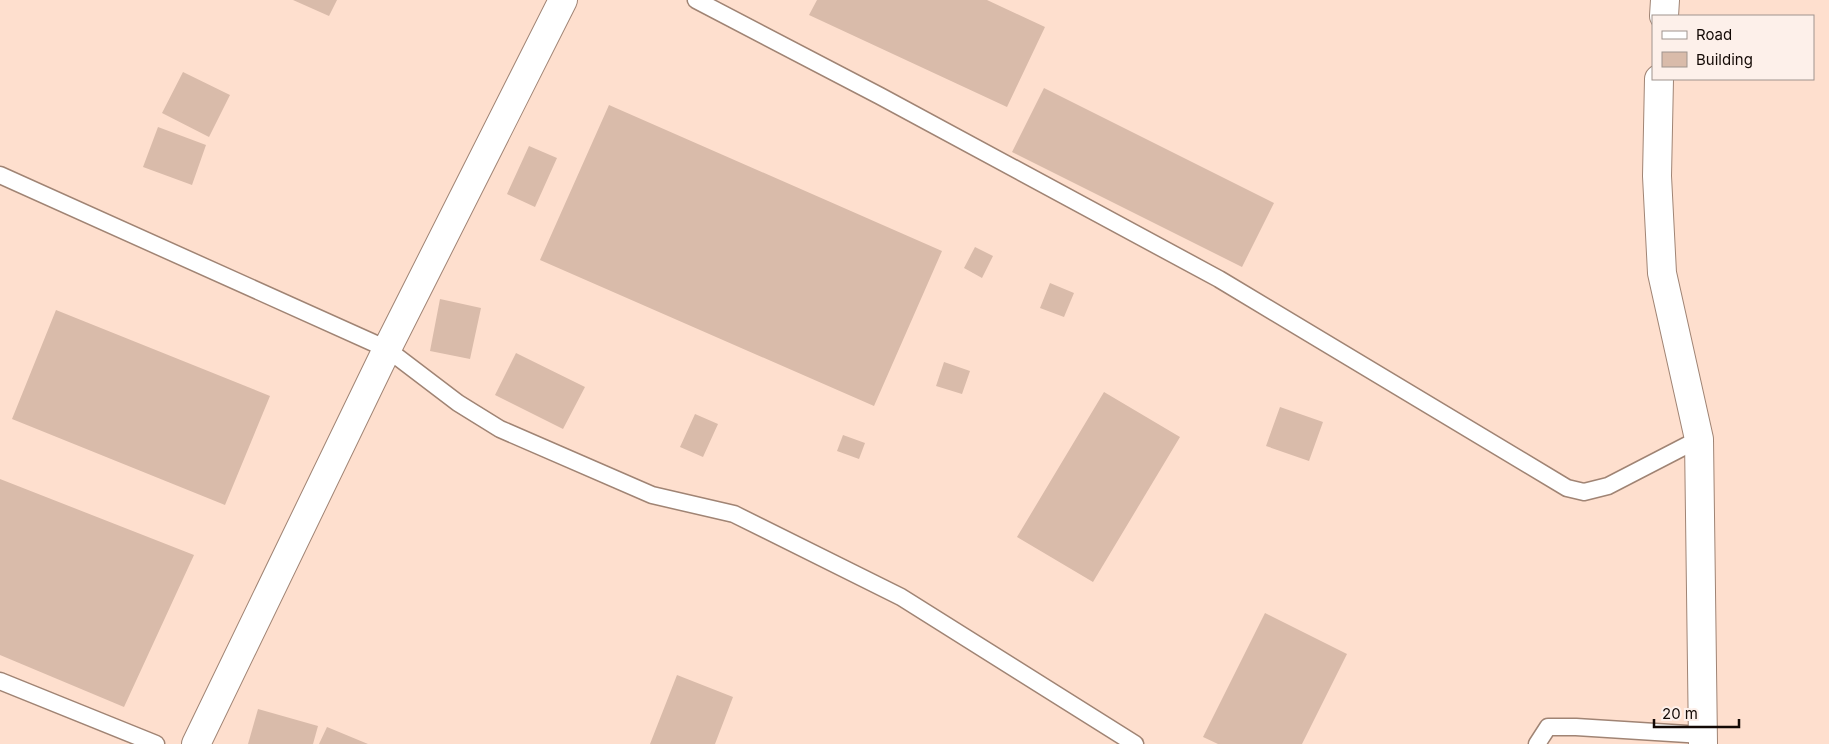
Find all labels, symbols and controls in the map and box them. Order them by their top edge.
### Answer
legend [1652,15,1814,80]
text: Road [1696,25,1732,44]
text: Building [1696,50,1753,69]
scale bar [1654,696,1739,728]
text: 20 m [1662,704,1698,723]

